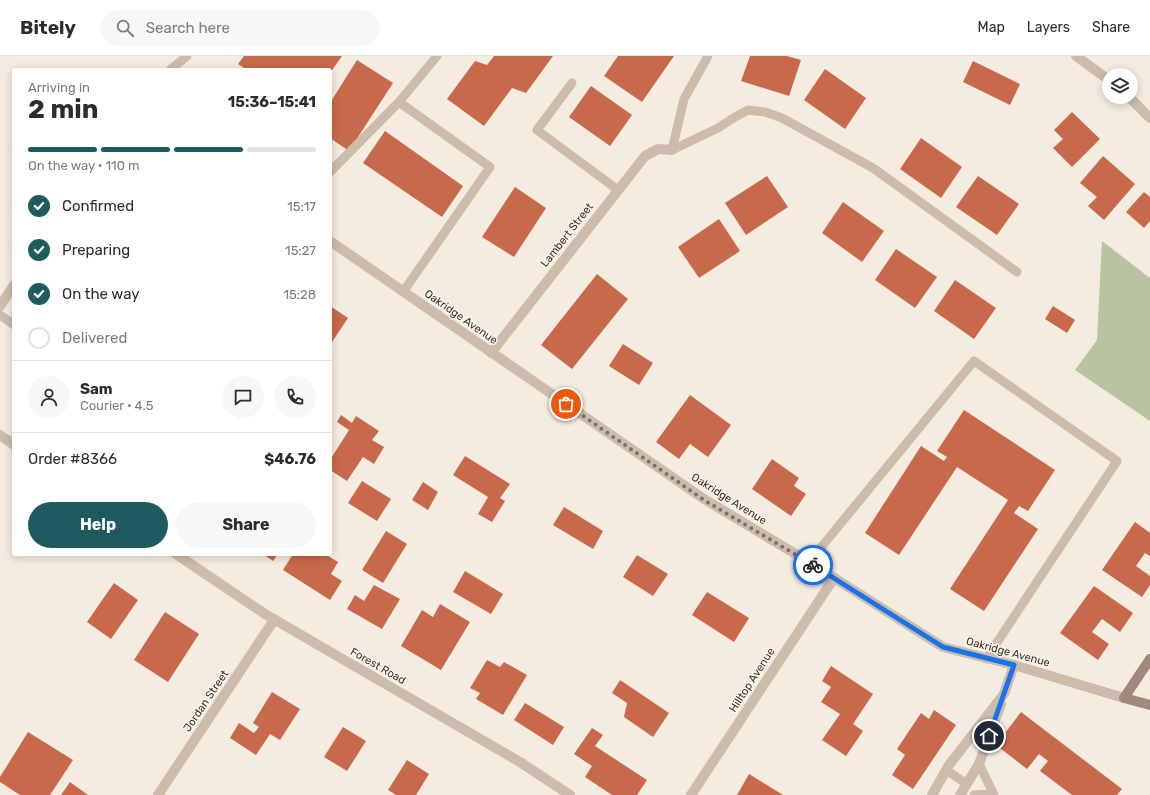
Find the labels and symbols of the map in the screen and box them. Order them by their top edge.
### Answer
street label: Lambert Street [538,200,596,270]
street label: Oakridge Avenue [422,287,500,347]
pin [549,387,583,421]
street label: Oakridge Avenue [689,471,769,527]
courier [793,545,833,585]
street label: Oakridge Avenue [965,635,1051,669]
street label: Forest Road [348,645,408,687]
street label: Hilltop Avenue [726,645,778,715]
street label: Jordan Street [181,667,232,734]
pin [972,719,1006,753]

